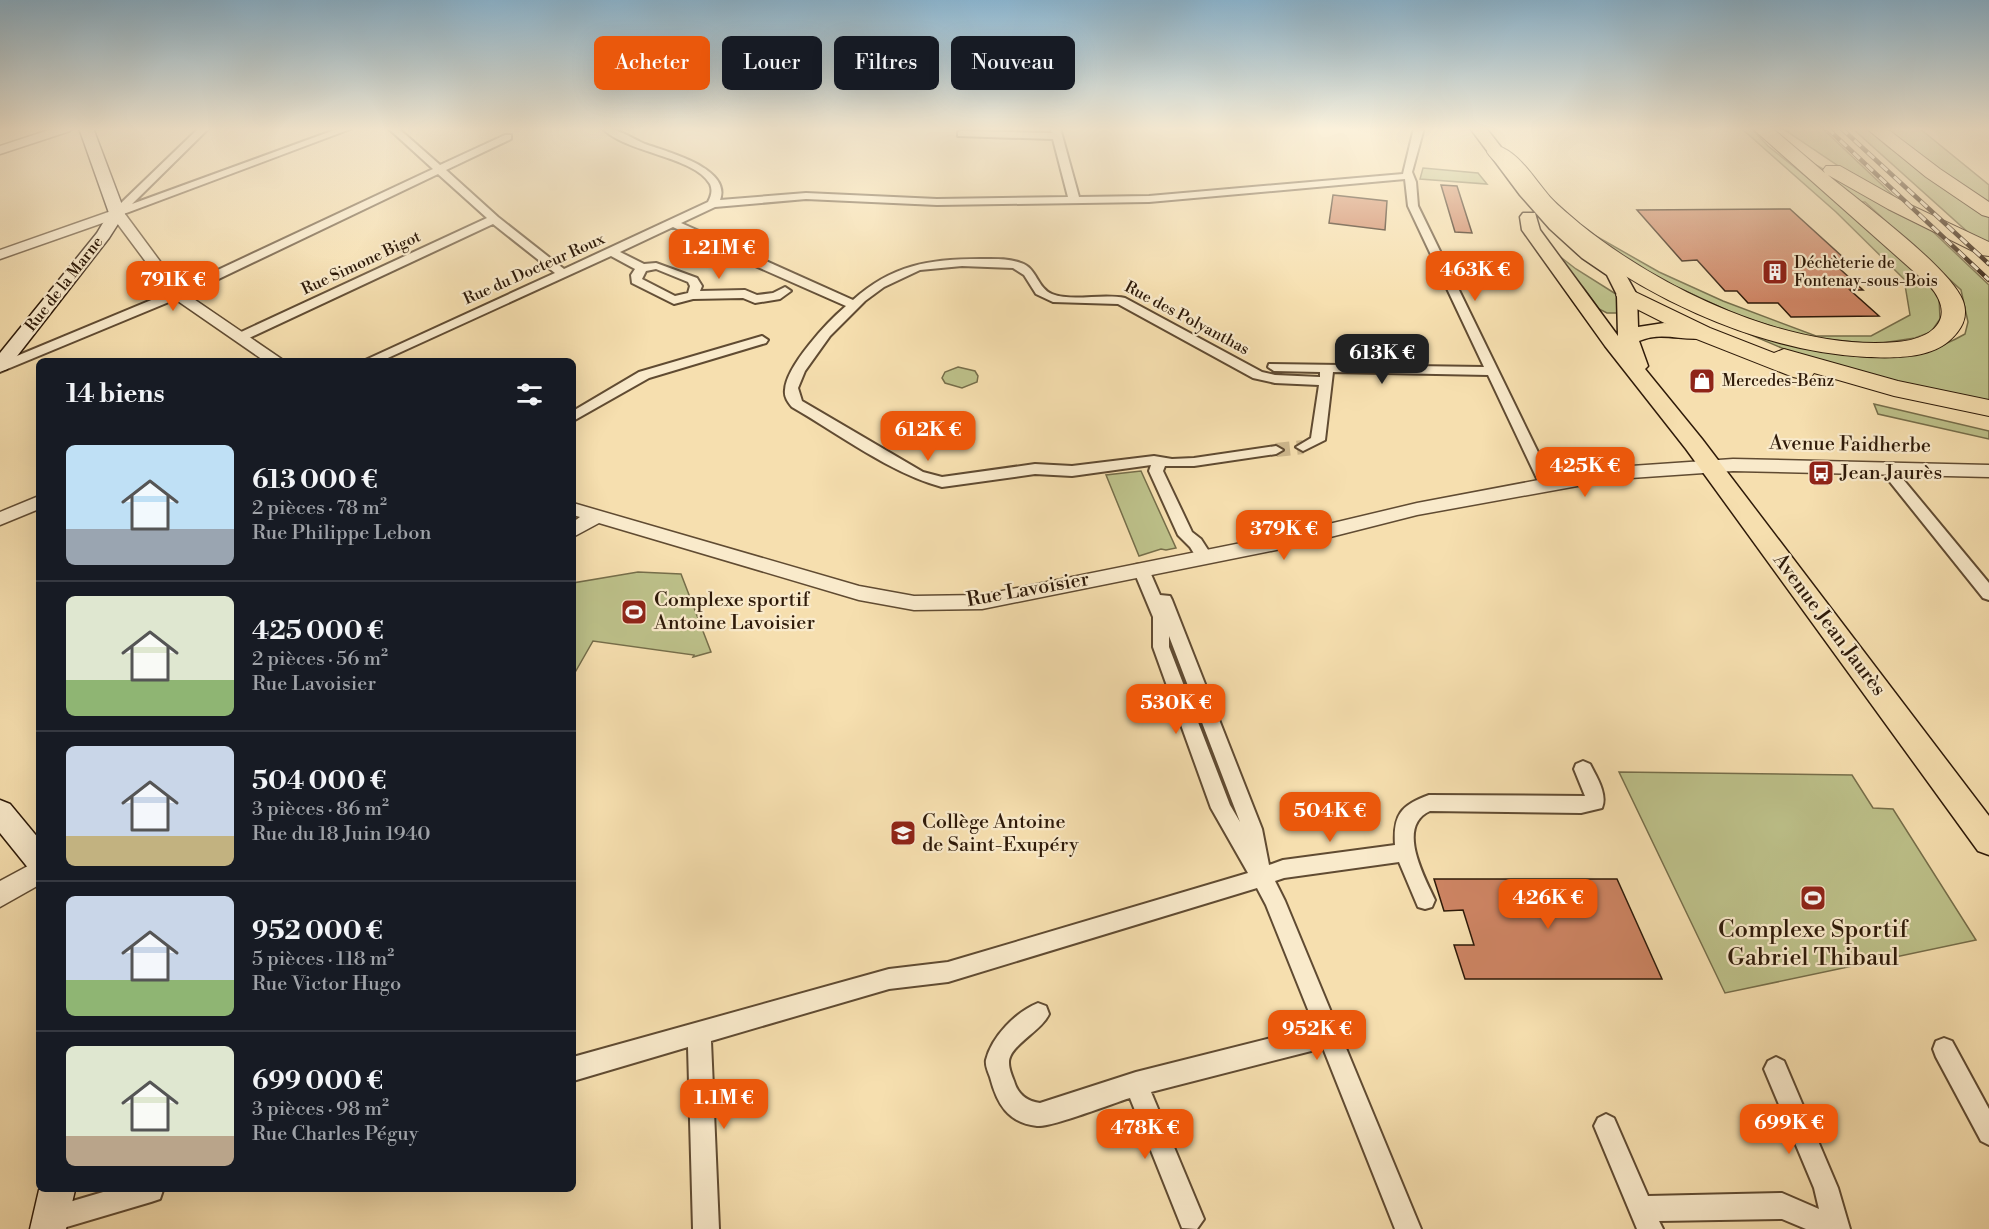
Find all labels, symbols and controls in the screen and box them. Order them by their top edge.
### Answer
chip: Acheter [594,36,710,90]
chip: Louer [722,36,822,90]
chip: Filtres [834,36,939,90]
chip: Nouveau [951,36,1075,90]
street label: Rue Simone Bigot [298,226,424,299]
street label: Rue du Docteur Roux [460,228,609,309]
pin: 1.21M € [664,229,774,280]
street label: Rue de la Marne [21,232,107,336]
text: 1.21M € [683,236,755,261]
pin: 463K € [1426,251,1524,302]
place label: Déchèterie de Fontenay-sous-Bois [1794,253,1938,291]
building icon: Déchèterie de Fontenay-sous-Bois [1760,257,1790,287]
text: 463K € [1440,258,1510,283]
pin: 791K € [124,261,222,312]
text: 791K € [140,268,206,293]
street label: Rue des Polyanthas [1121,277,1253,359]
pin: 613K € [1333,334,1431,385]
text: 613K € [1349,341,1415,366]
shop icon: Mercedes-Benz [1687,366,1717,396]
place label: Mercedes-Benz [1722,371,1834,391]
text: 14 biens [66,378,165,410]
icon: filters [513,378,546,411]
pin: 612K € [879,411,977,462]
text: 612K € [895,418,961,443]
street label: Avenue Faidherbe [1768,431,1931,459]
pin: 425K € [1536,447,1634,498]
text: 425K € [1550,454,1620,479]
bus stop icon: Jean Jaurès [1806,458,1836,488]
place label: Jean Jaurès [1839,461,1942,486]
text: 613 000 € [252,464,378,496]
icon: home [114,469,186,541]
text: 2 pièces · 78 m² [252,496,387,521]
pin: 379K € [1235,510,1333,561]
text: 379K € [1250,517,1318,542]
text: Rue Philippe Lebon [252,521,431,546]
street label: Avenue Jean Jaurès [1767,548,1891,701]
street label: Rue Lavoisier [965,567,1092,613]
place label: Complexe sportif Antoine Lavoisier [653,588,815,636]
sports icon: Complexe sportif Antoine Lavoisier [619,597,649,627]
text: 425 000 € [252,615,384,647]
icon: home [114,620,186,692]
text: 2 pièces · 56 m² [252,647,388,672]
text: Rue Lavoisier [252,672,376,697]
pin: 530K € [1127,684,1225,735]
text: 530K € [1140,691,1212,716]
text: 504 000 € [252,765,386,797]
icon: home [114,770,186,842]
pin: 504K € [1281,792,1379,843]
text: 3 pièces · 86 m² [252,797,389,822]
text: 504K € [1294,799,1366,824]
place label: Collège Antoine de Saint-Exupéry [922,810,1079,858]
school or university icon: Collège Antoine de Saint-Exupéry [888,818,918,848]
text: Rue du 18 Juin 1940 [252,822,431,847]
pin: 426K € [1499,879,1597,930]
sports icon: Complexe Sportif Gabriel Thibaul [1798,883,1828,913]
text: 426K € [1513,886,1583,911]
text: 952 000 € [252,915,383,947]
place label: Complexe Sportif Gabriel Thibaul [1718,915,1909,973]
icon: home [114,920,186,992]
text: 5 pièces · 118 m² [252,947,394,972]
text: Rue Victor Hugo [252,972,401,997]
pin: 952K € [1268,1010,1366,1061]
text: 952K € [1282,1017,1352,1042]
text: 699 000 € [252,1065,383,1097]
icon: home [114,1070,186,1142]
pin: 1.1M € [675,1079,773,1130]
text: 1.1M € [694,1086,754,1111]
text: 3 pièces · 98 m² [252,1097,389,1122]
pin: 699K € [1740,1104,1838,1155]
pin: 478K € [1096,1109,1194,1160]
text: 699K € [1754,1111,1824,1136]
text: 478K € [1110,1116,1180,1141]
text: Rue Charles Péguy [252,1122,418,1147]

